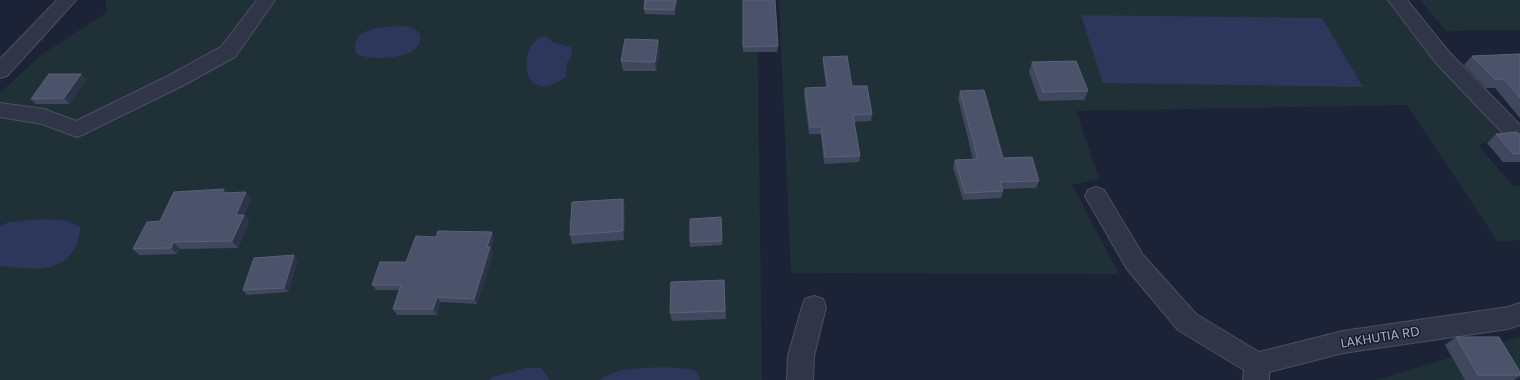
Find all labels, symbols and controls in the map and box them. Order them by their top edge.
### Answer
street label: LAKHUTIA RD [1339,321,1421,353]

